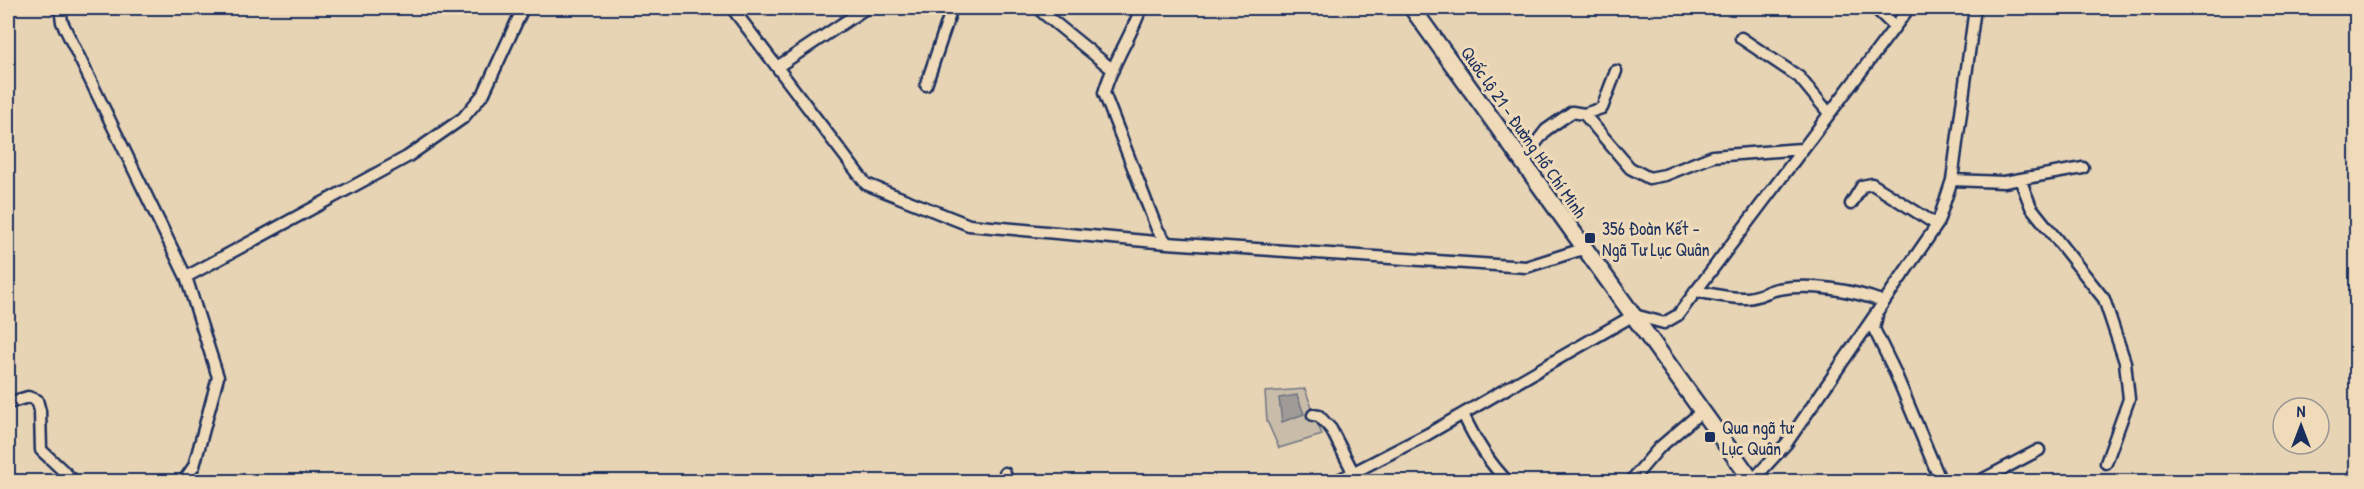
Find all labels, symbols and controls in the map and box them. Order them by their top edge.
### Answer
street label: Quốc lộ 21 - Đường Hồ Chí Minh [1455,41,1593,223]
place label: 356 Đoàn Kết - Ngã Tư Lục Quân [1602,216,1710,262]
marker: 356 Đoàn Kết - Ngã Tư Lục Quân [1583,231,1597,245]
north arrow [2271,396,2331,456]
text: N [2297,400,2306,422]
place label: Qua ngã tư Lục Quân [1722,415,1795,461]
marker: Qua ngã tư Lục Quân [1703,430,1717,444]

